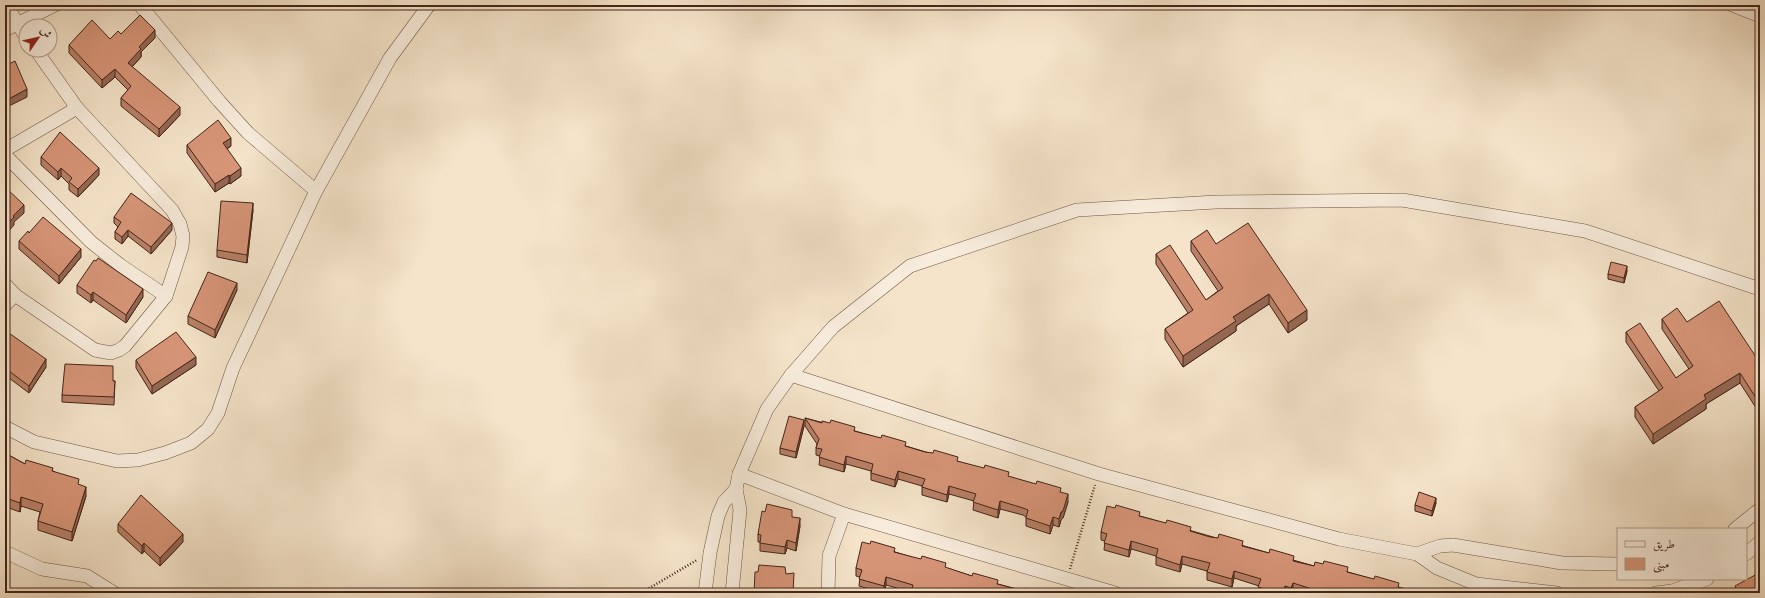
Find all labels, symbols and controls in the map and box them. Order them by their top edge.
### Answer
north arrow [18,18,58,58]
text: ش [37,24,55,41]
legend [1617,528,1747,580]
text: طريق [1653,536,1675,552]
text: مبنى [1653,556,1669,573]

